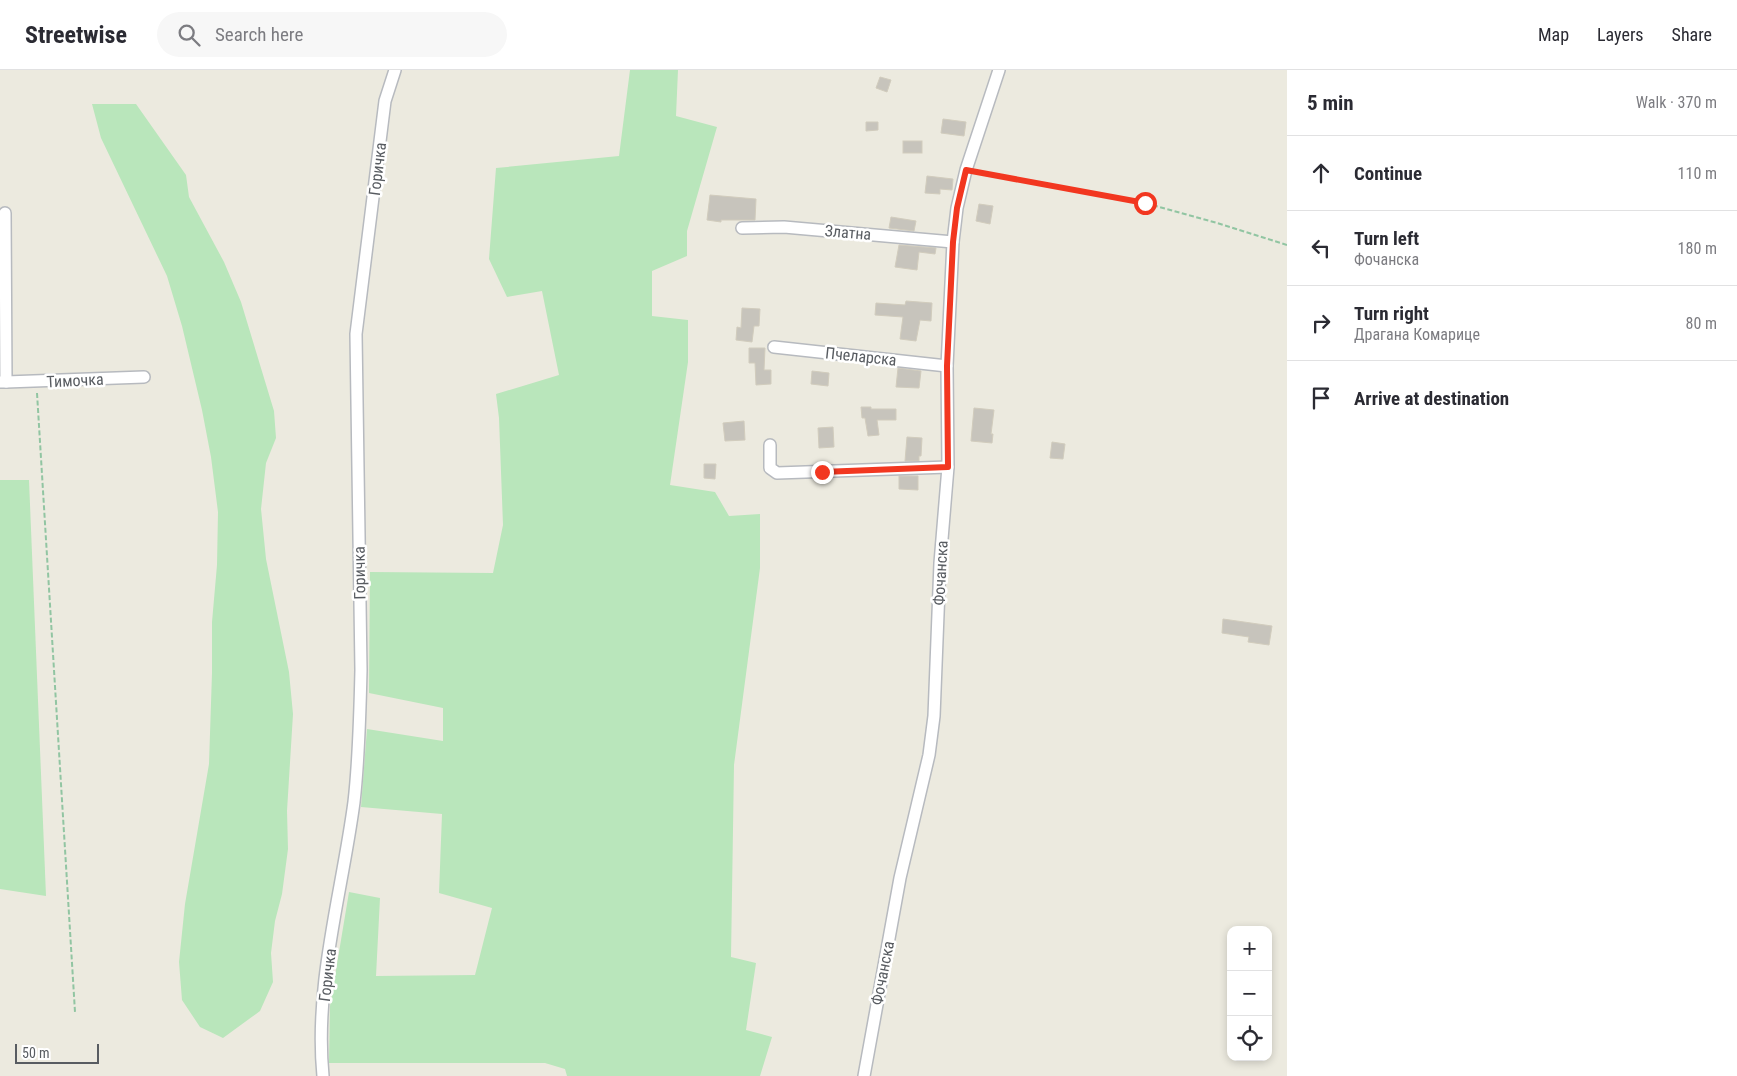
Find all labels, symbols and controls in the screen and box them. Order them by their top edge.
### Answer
search box [157,12,507,57]
text: Streetwise [25,21,127,49]
icon: search [175,21,203,49]
text: Search here [215,23,303,46]
text: Map [1538,24,1569,45]
text: Layers [1597,24,1644,45]
text: Share [1672,24,1712,45]
text: 5 min [1307,91,1354,115]
text: Walk · 370 m [1636,93,1717,112]
street label: Горичка [365,141,390,197]
icon: ahead [1307,159,1335,187]
text: Continue [1354,162,1422,185]
text: 110 m [1678,164,1717,183]
route start [1134,192,1157,215]
street label: Златна [824,221,872,244]
text: Turn left [1354,227,1419,250]
icon: left [1307,234,1335,262]
text: 180 m [1678,239,1717,258]
text: Фочанска [1354,250,1419,269]
text: Turn right [1354,302,1429,325]
icon: right [1307,309,1335,337]
text: 80 m [1685,314,1717,333]
text: Драгана Комарице [1354,325,1480,344]
street label: Пчеларска [824,343,898,370]
street label: Тимочка [46,370,104,391]
icon: arrive [1307,384,1335,412]
text: Arrive at destination [1354,387,1509,410]
route end [811,461,834,484]
street label: Фочанска [929,540,952,606]
street label: Горичка [350,546,369,600]
map controls [1227,926,1272,1061]
button: + [1227,926,1272,971]
street label: Фочанска [867,939,898,1007]
street label: Горичка [315,947,340,1003]
button: − [1227,971,1272,1016]
button: locate [1227,1016,1272,1061]
scale bar [15,1041,99,1064]
text: 50 m [22,1045,50,1061]

